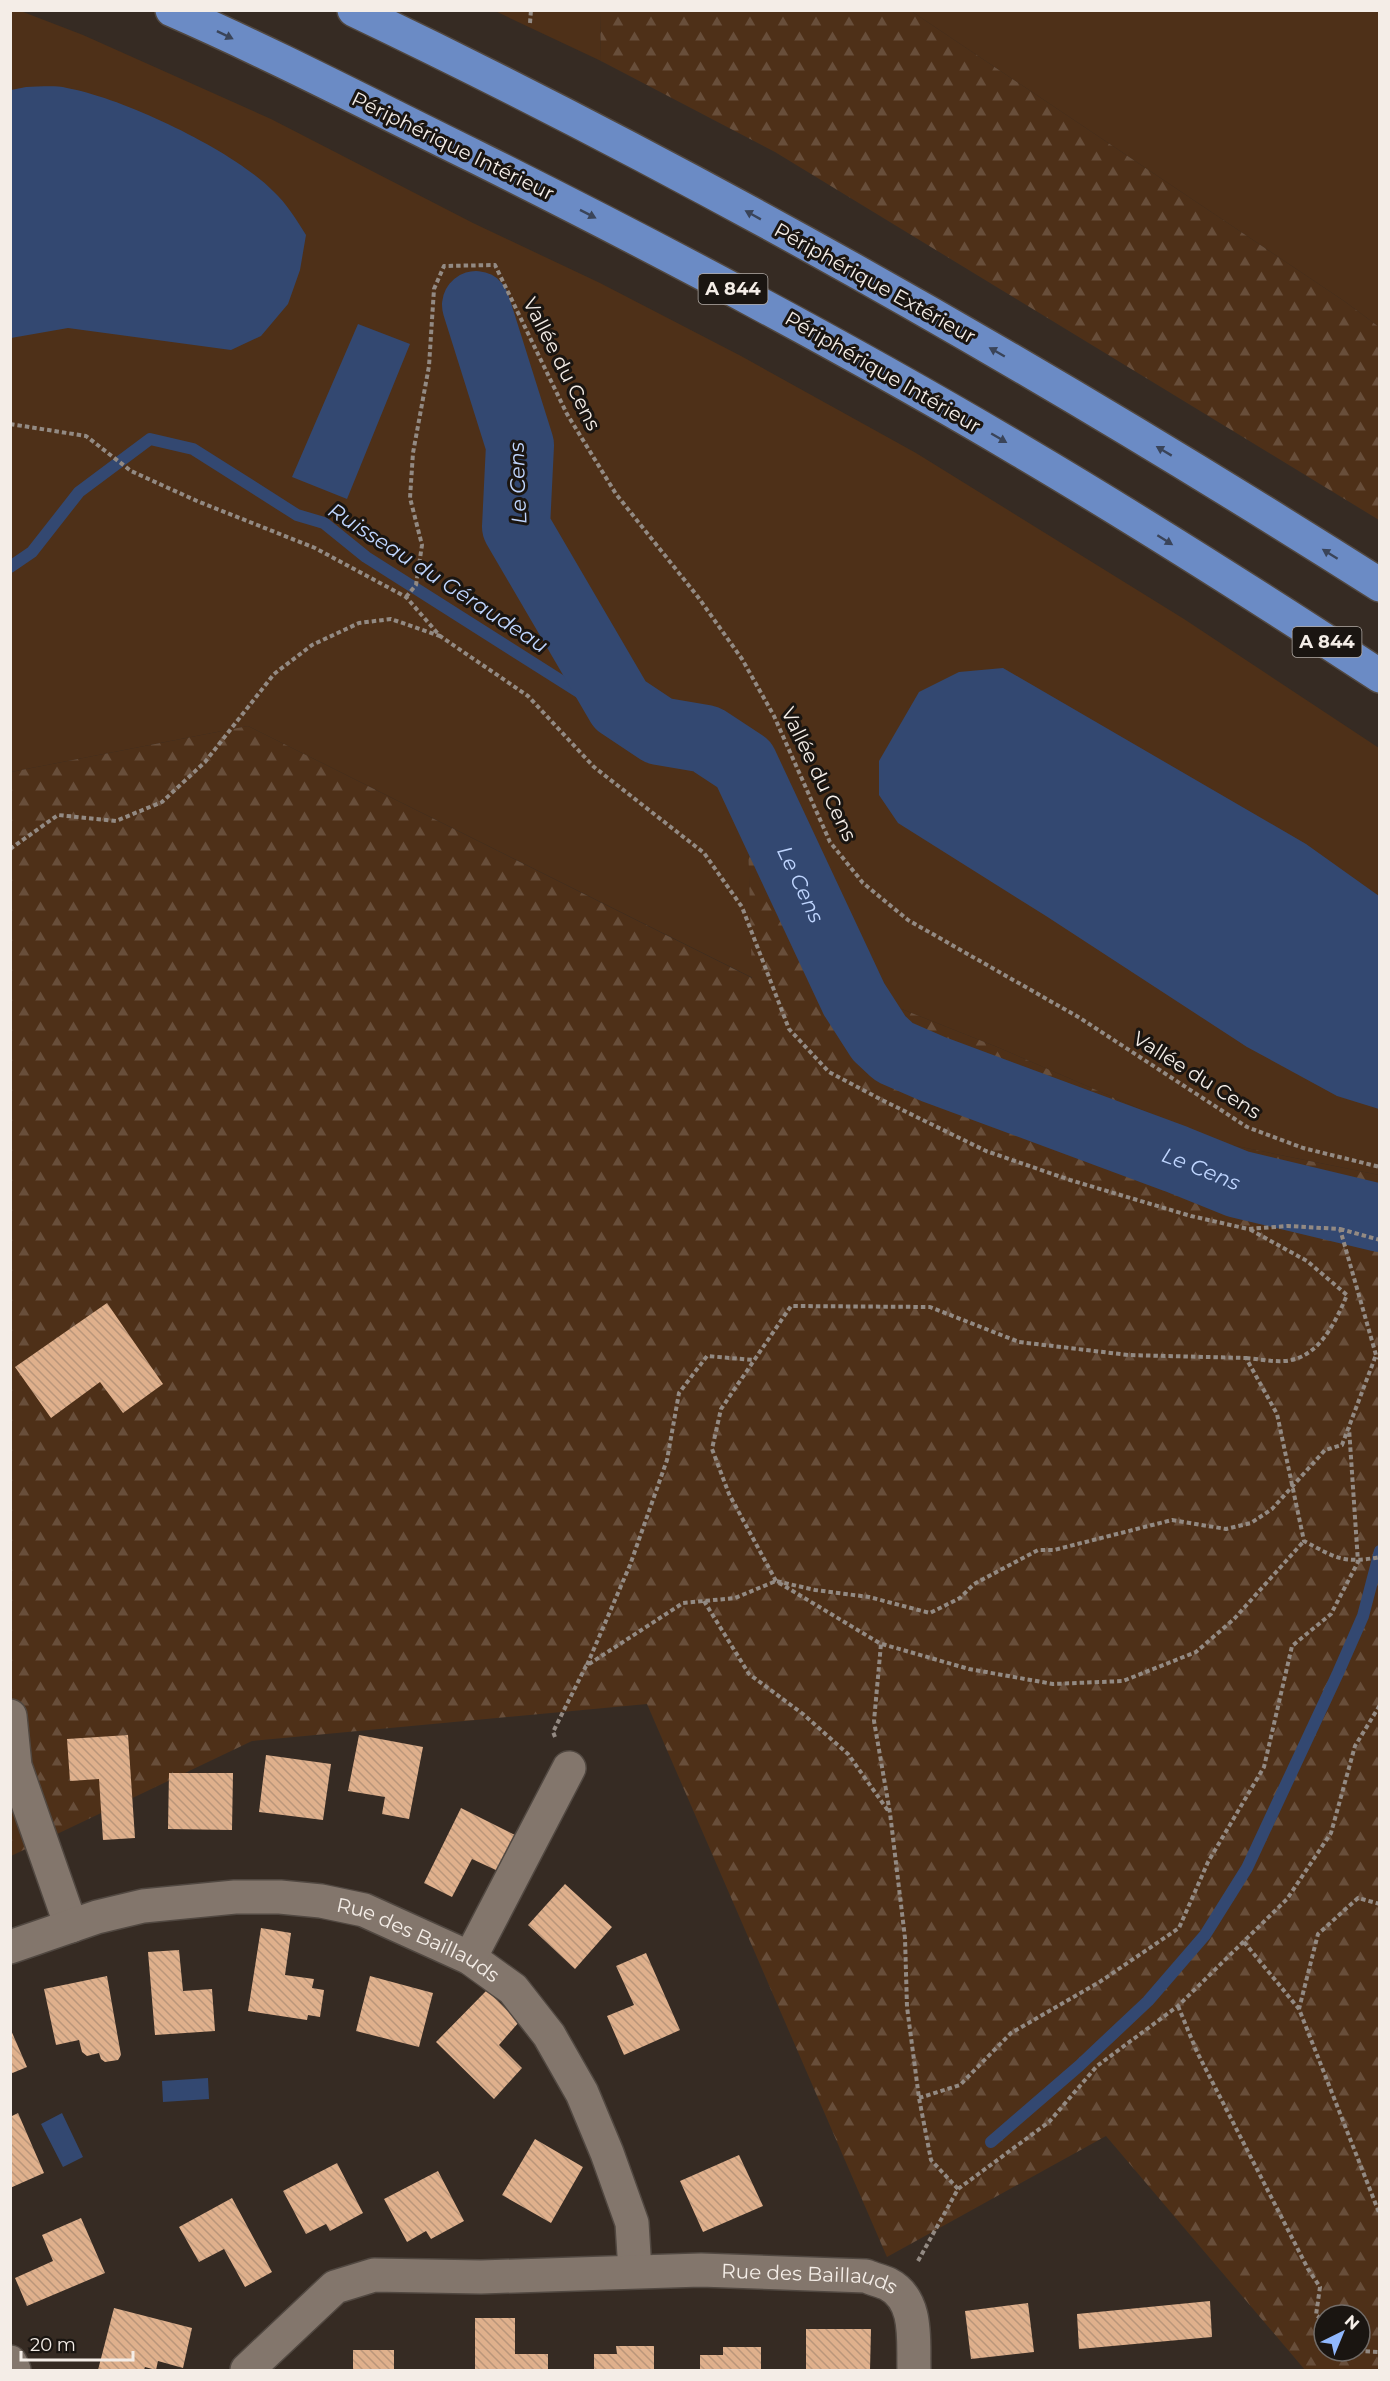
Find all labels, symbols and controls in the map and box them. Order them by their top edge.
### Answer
one-way arrow [216,31,233,40]
street label: Périphérique Intérieur [348,86,558,206]
one-way arrow [580,209,597,219]
one-way arrow [745,210,762,220]
street label: Périphérique Extérieur [770,218,980,348]
road number: A 844 [698,274,768,304]
street label: Vallée du Cens [518,293,606,435]
street label: Périphérique Intérieur [781,306,985,438]
one-way arrow [988,347,1005,357]
one-way arrow [991,433,1008,443]
water label: Le Cens [504,442,531,525]
one-way arrow [1156,446,1172,457]
water label: Ruisseau du Géraudeau [324,497,553,658]
one-way arrow [1157,534,1173,545]
one-way arrow [1322,549,1338,560]
road number: A 844 [1292,627,1362,657]
street label: Vallée du Cens [776,703,862,845]
water label: Le Cens [772,842,830,927]
street label: Vallée du Cens [1129,1026,1266,1124]
water label: Le Cens [1159,1142,1244,1196]
street label: Rue des Baillauds [334,1893,504,1987]
street label: Rue des Baillauds [721,2259,903,2299]
north arrow [1312,2303,1372,2363]
text: N [1341,2311,1363,2334]
scale bar [21,2324,134,2362]
text: 20 m [30,2334,76,2356]

